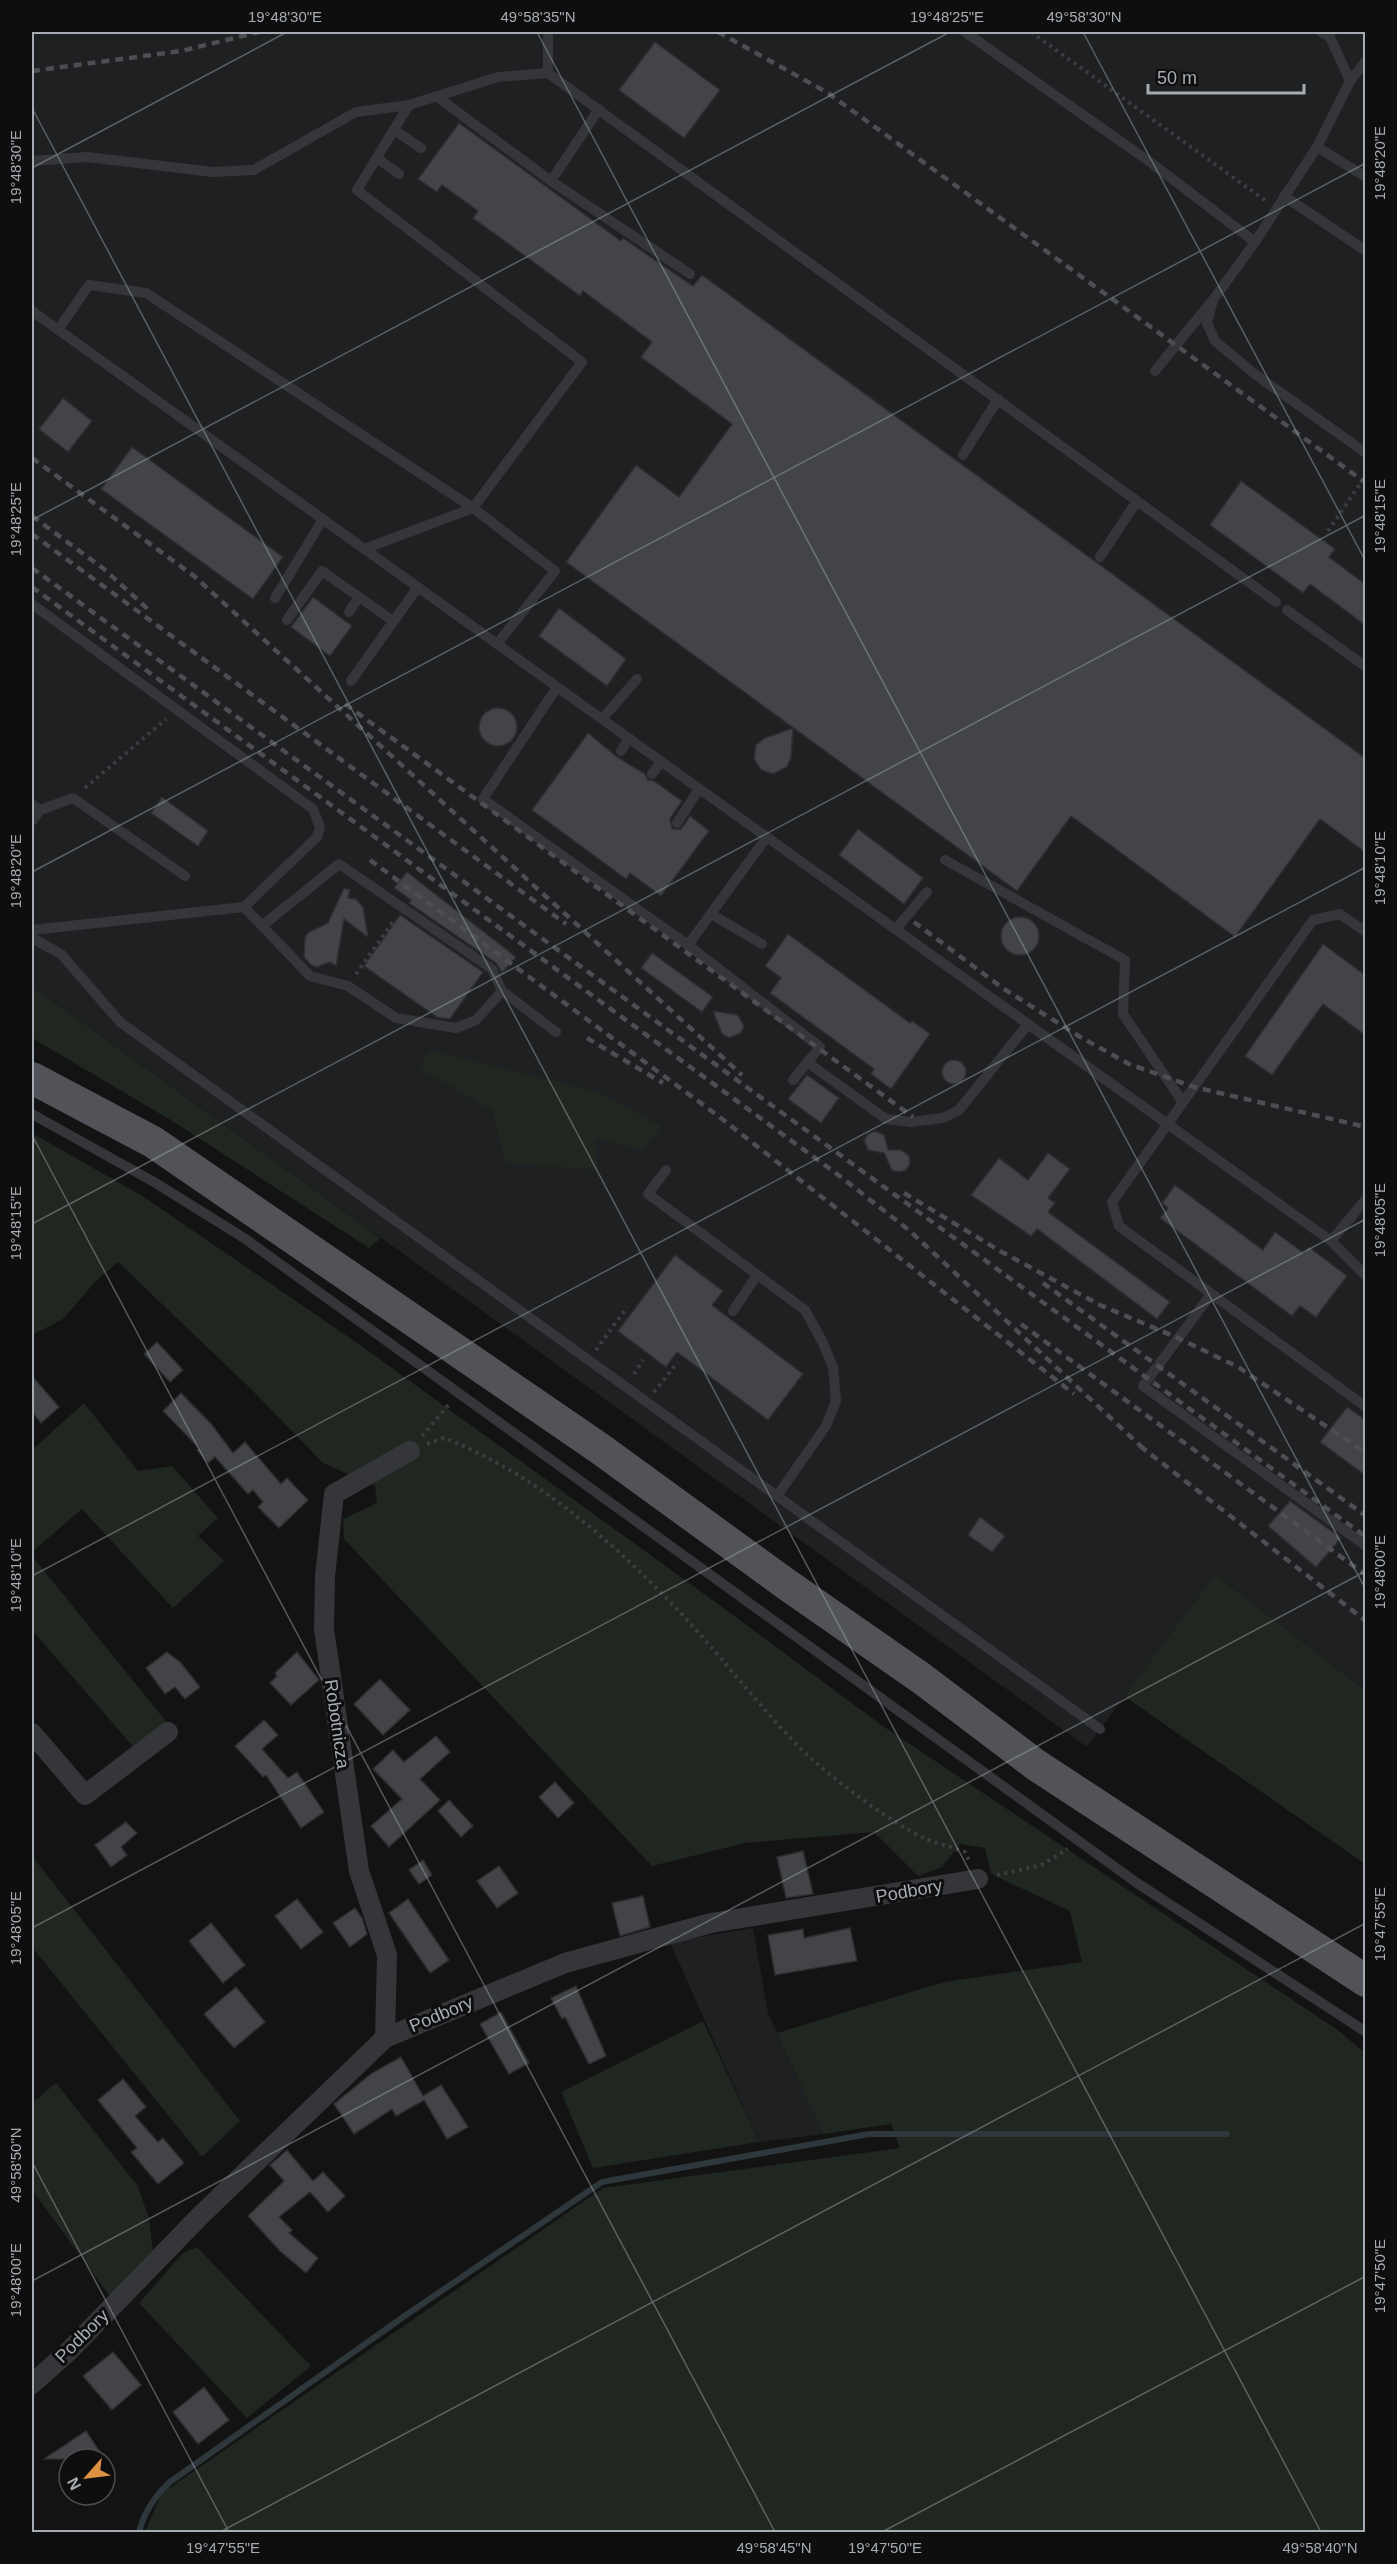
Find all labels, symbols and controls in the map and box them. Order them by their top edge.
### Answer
text: 19°48'30"E [248,8,322,25]
text: 49°58'35"N [500,8,576,25]
text: 19°48'25"E [910,8,984,25]
text: 49°58'30"N [1046,8,1122,25]
scale bar [1148,57,1304,95]
text: 50 m [1157,68,1197,88]
text: 19°48'20"E [1371,126,1388,200]
text: 19°48'30"E [7,130,24,204]
text: 19°48'15"E [1371,479,1388,553]
text: 19°48'25"E [7,482,24,556]
text: 19°48'10"E [1371,831,1388,905]
text: 19°48'20"E [7,834,24,908]
text: 19°48'05"E [1371,1183,1388,1257]
text: 19°48'15"E [7,1186,24,1260]
text: 19°48'00"E [1371,1535,1388,1609]
text: 19°48'10"E [7,1538,24,1612]
street label: Robotnicza [321,1678,353,1771]
street label: Podbory [874,1875,944,1907]
text: 19°47'55"E [1371,1887,1388,1961]
text: 19°48'05"E [7,1891,24,1965]
street label: Podbory [406,1992,476,2036]
text: 49°58'50"N [7,2127,24,2203]
text: 19°47'50"E [1371,2239,1388,2313]
text: 19°48'00"E [7,2243,24,2317]
street label: Podbory [51,2305,113,2367]
north arrow [57,2447,117,2507]
text: N [64,2475,84,2493]
text: 19°47'55"E [186,2539,260,2556]
text: 49°58'45"N [736,2539,812,2556]
text: 19°47'50"E [848,2539,922,2556]
text: 49°58'40"N [1282,2539,1358,2556]

